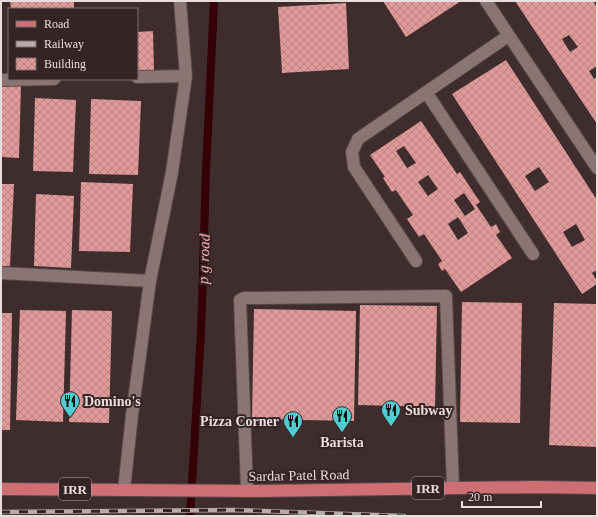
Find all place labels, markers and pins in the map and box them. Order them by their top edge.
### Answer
restaurant icon: Domino's [59,390,81,418]
place label: Domino's [84,394,141,409]
restaurant icon: Subway [380,399,402,427]
place label: Subway [405,403,452,418]
restaurant icon: Barista [331,405,353,433]
restaurant icon: Pizza Corner [282,410,304,438]
place label: Pizza Corner [200,414,279,429]
place label: Barista [320,435,364,450]

